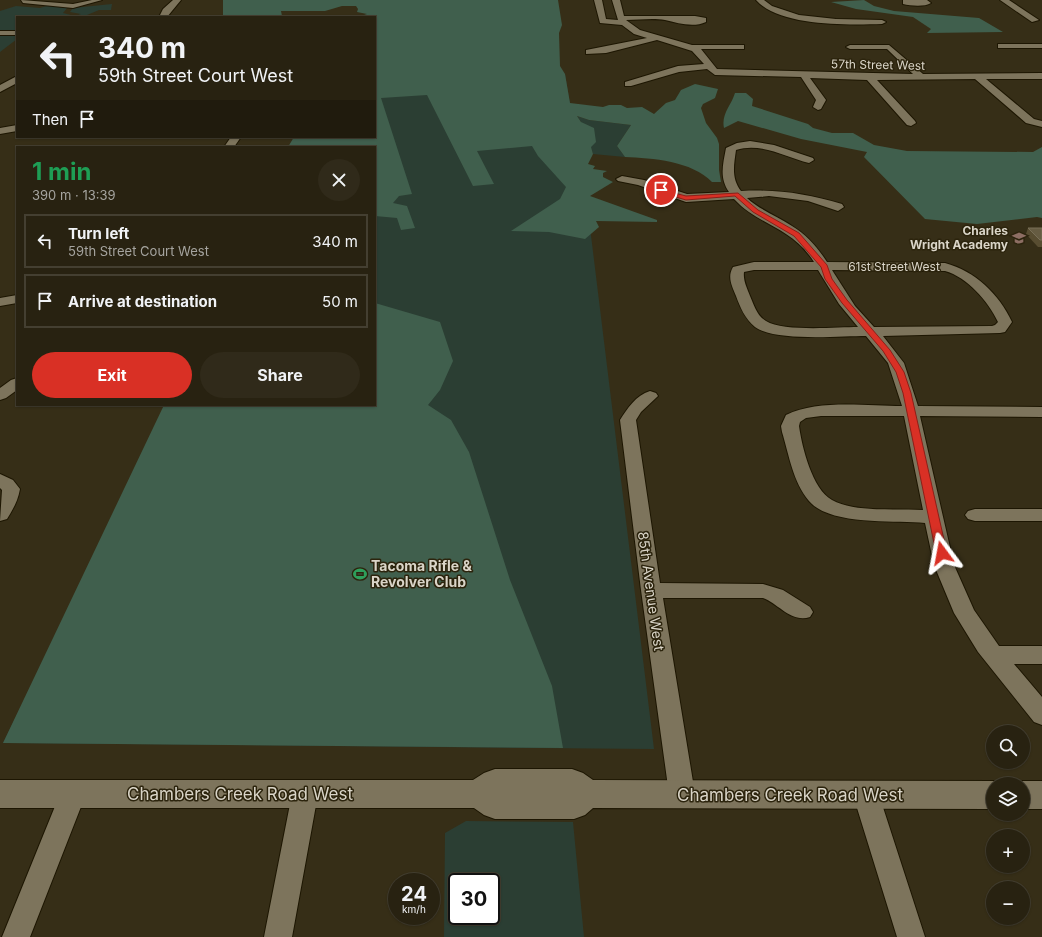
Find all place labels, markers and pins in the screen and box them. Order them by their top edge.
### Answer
pin [644,173,678,207]
place label: Charles Wright Academy [910,223,1009,252]
school or university icon: Charles Wright Academy [1011,230,1027,246]
place label: Tacoma Rifle & Revolver Club [371,557,472,590]
sports icon: Tacoma Rifle & Revolver Club [352,566,368,582]

